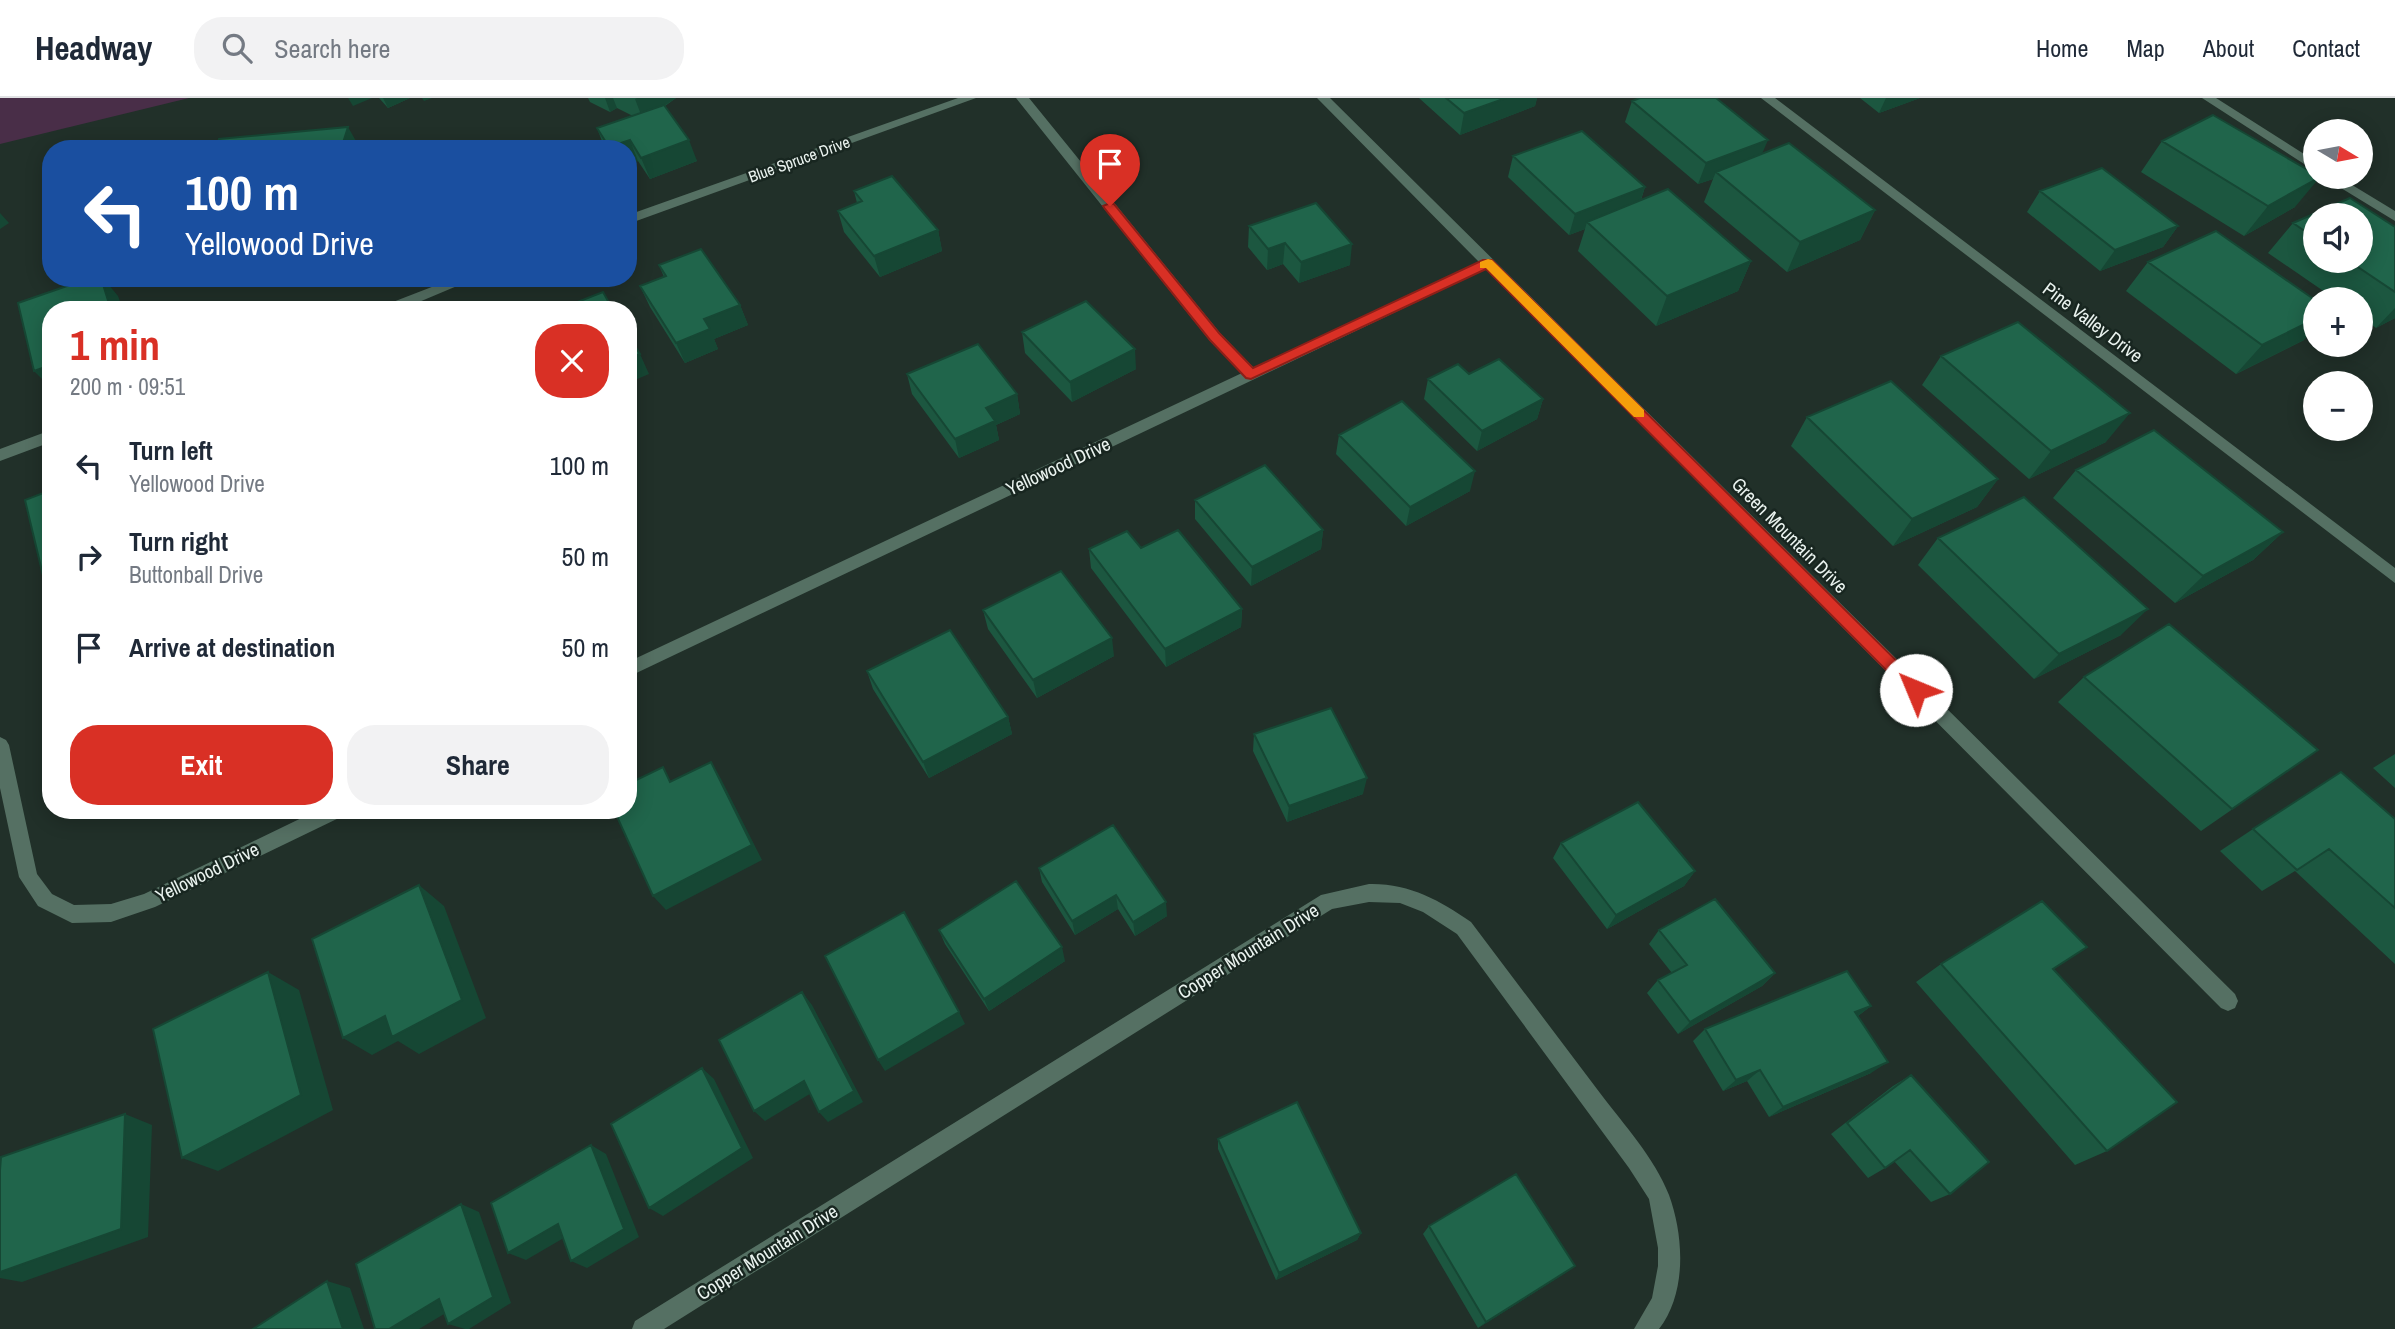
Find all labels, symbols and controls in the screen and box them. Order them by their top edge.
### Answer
search box [194,17,684,80]
text: Headway [35,26,152,70]
icon: search [218,29,256,67]
text: Search here [274,31,390,66]
text: Home [2036,32,2088,64]
text: Map [2126,32,2165,64]
text: About [2203,32,2254,64]
text: Contact [2292,32,2360,64]
north arrow [2303,119,2373,189]
map controls [2303,119,2373,441]
street label: Blue Spruce Drive [745,130,853,188]
pin [1080,134,1140,206]
icon: arrive [1091,145,1129,183]
text: 100 m [185,159,299,225]
icon: left [70,168,161,259]
button: sound [2303,203,2373,273]
text: Yellowood Drive [185,222,374,265]
street label: Pine Valley Drive [2038,276,2148,368]
button: + [2303,287,2373,357]
text: 1 min [70,317,160,373]
button: close [535,324,609,398]
text: 200 m · 09:51 [70,371,185,402]
button: − [2303,371,2373,441]
street label: Yellowood Drive [1002,431,1114,501]
text: Turn left [129,433,213,468]
icon: left [70,447,108,485]
text: 100 m [550,448,609,483]
text: Yellowood Drive [129,468,265,499]
street label: Green Mountain Drive [1726,471,1854,599]
text: Turn right [129,524,228,559]
icon: right [70,538,108,576]
text: 50 m [562,539,609,574]
text: Buttonball Drive [129,559,263,590]
icon: arrive [70,629,108,667]
text: Arrive at destination [129,630,335,665]
text: 50 m [562,630,609,665]
position arrow [1879,653,1953,727]
button: Exit [70,725,333,805]
button: Share [347,725,609,805]
street label: Yellowood Drive [151,836,263,908]
street label: Copper Mountain Drive [1172,897,1324,1005]
street label: Copper Mountain Drive [691,1198,843,1306]

